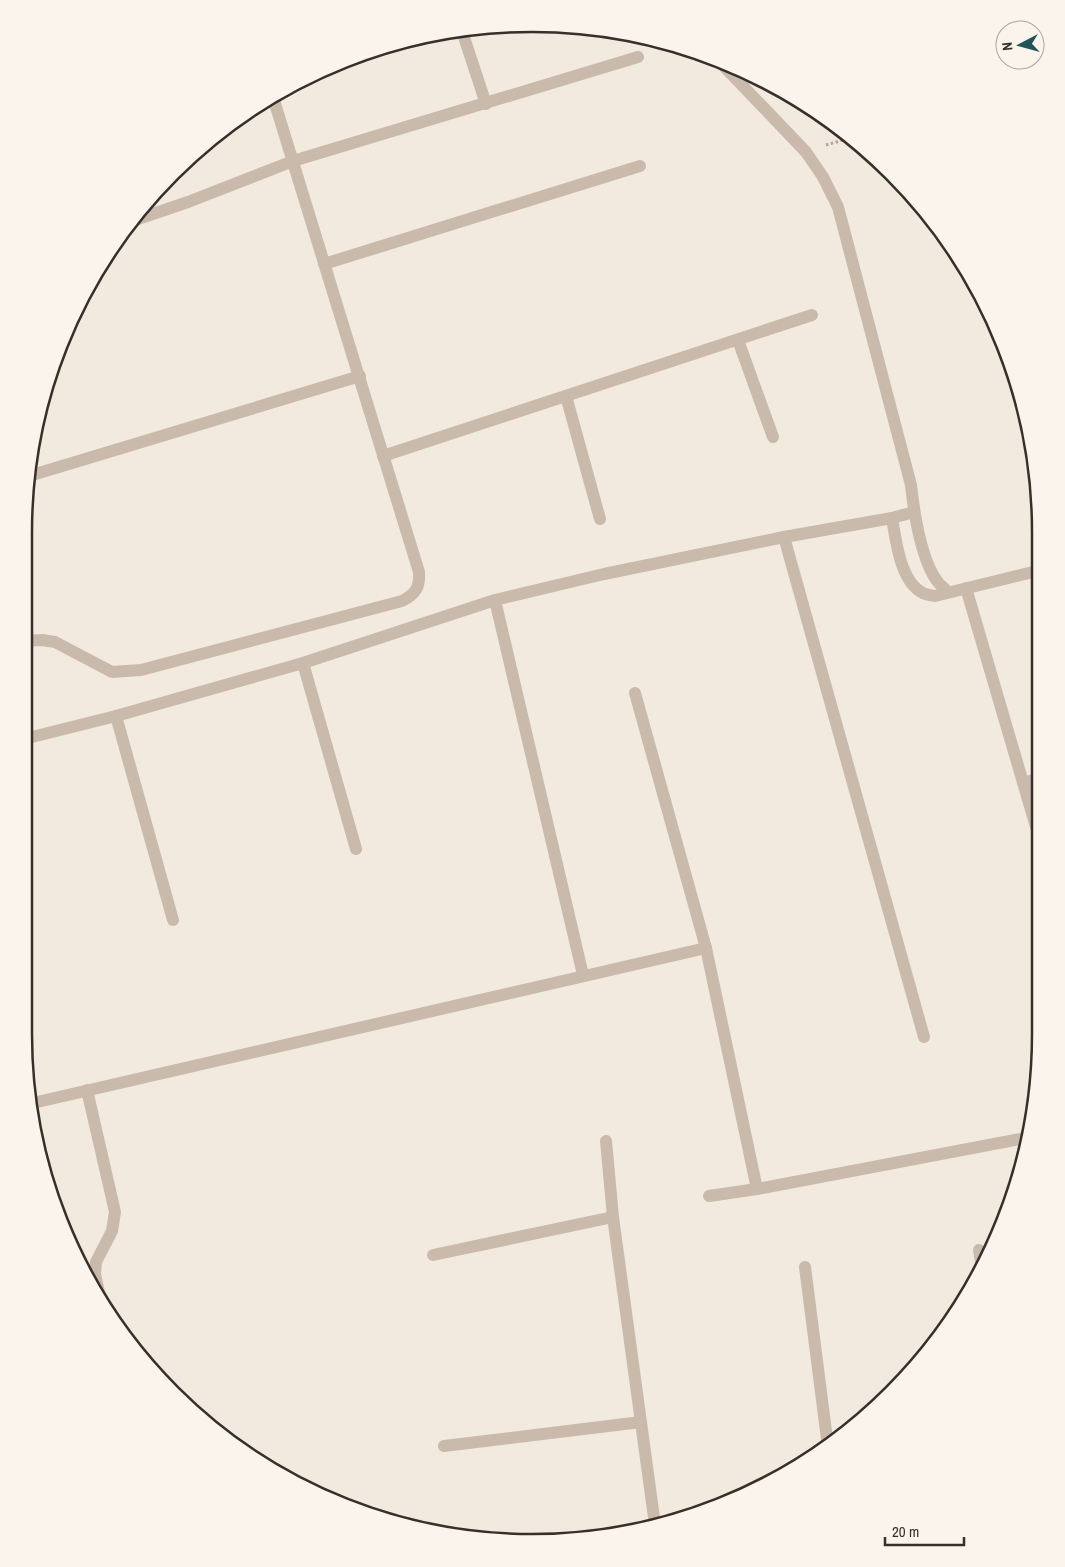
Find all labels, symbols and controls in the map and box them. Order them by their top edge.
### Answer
north arrow [995,20,1045,70]
text: N [998,41,1016,51]
scale bar [885,1514,964,1546]
text: 20 m [892,1521,919,1542]

